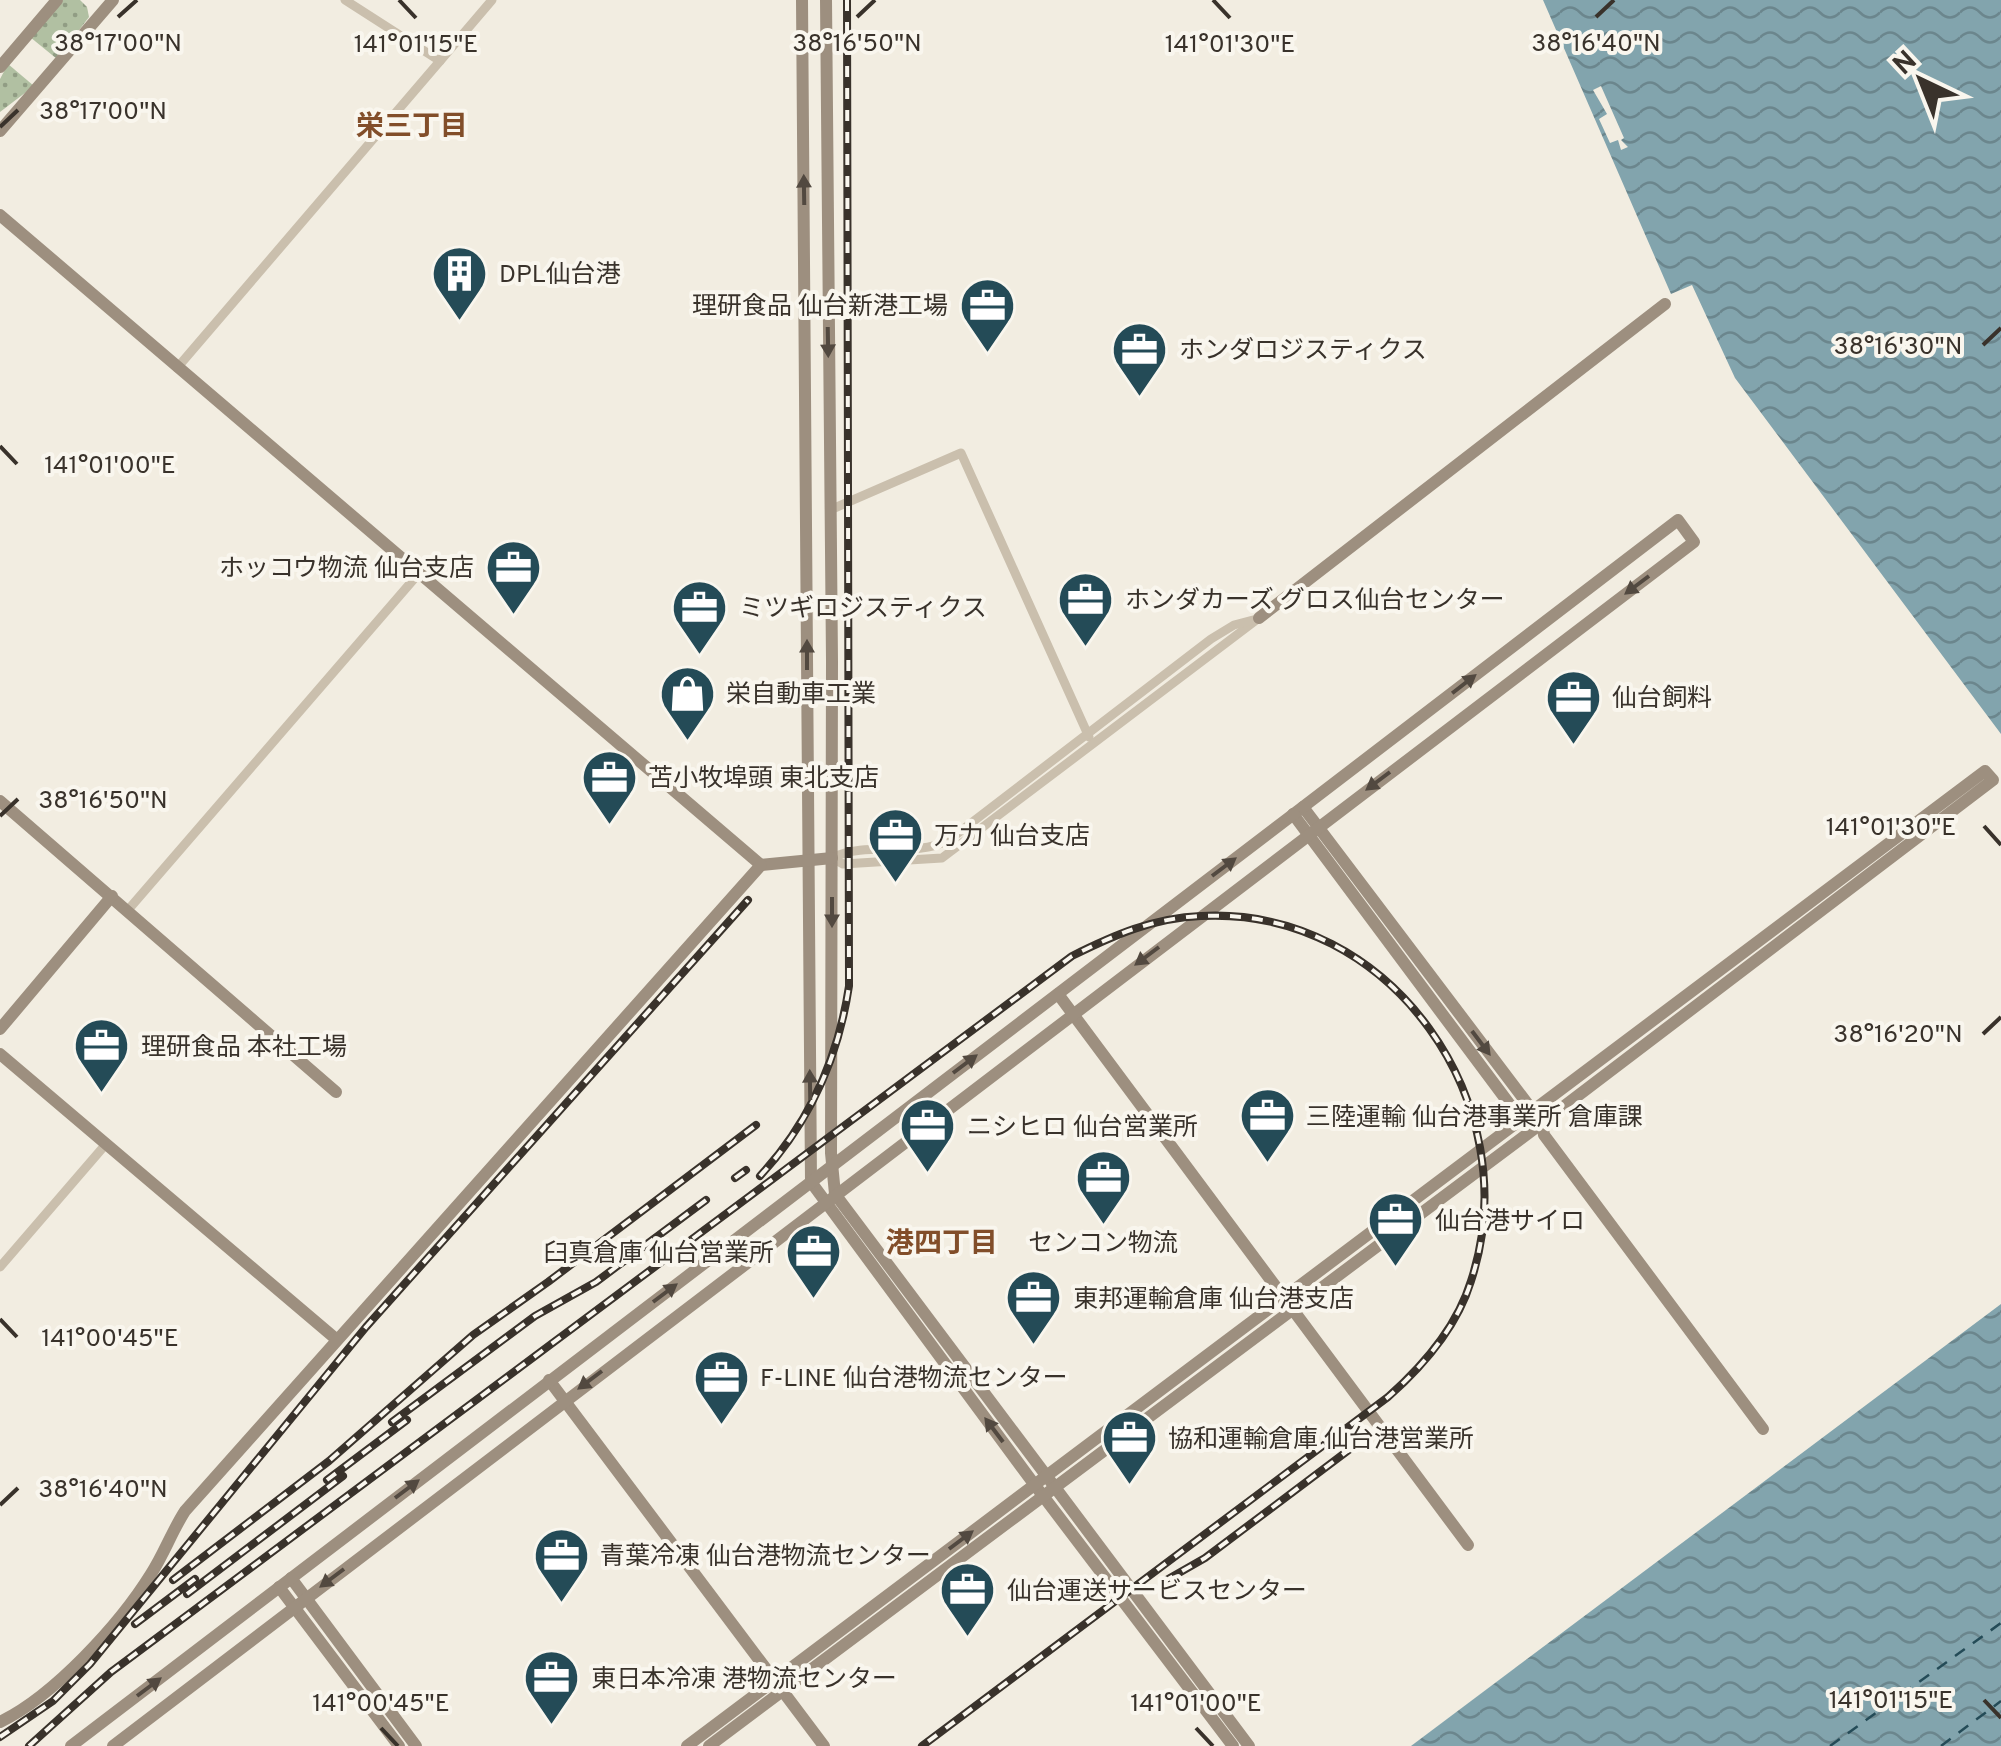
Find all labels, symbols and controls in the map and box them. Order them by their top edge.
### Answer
text: 38°17'00"N [54,29,182,61]
text: 38°16'50"N [792,29,922,61]
text: 38°16'40"N [1531,29,1661,61]
text: 141°01'15"E [354,30,478,62]
text: 141°01'30"E [1165,30,1295,62]
north arrow [1871,30,1971,130]
text: N [1886,44,1926,84]
text: 38°17'00"N [39,97,167,129]
district label: 栄三丁目 [356,110,468,146]
one-way arrow [796,173,812,205]
building icon: DPL仙台港 [430,243,490,322]
place label: DPL仙台港 [499,260,621,292]
office icon: 理研食品 仙台新港工場 [957,275,1017,354]
place label: 理研食品 仙台新港工場 [692,292,948,324]
office icon: ホンダロジスティクス [1110,319,1170,398]
one-way arrow [820,327,836,359]
text: 38°16'30"N [1834,332,1962,364]
place label: ホンダロジスティクス [1179,336,1427,368]
text: 141°01'00"E [44,451,176,483]
office icon: ホッコウ物流 仙台支店 [483,537,543,616]
place label: ホッコウ物流 仙台支店 [219,554,474,586]
office icon: ホンダカーズ グロス仙台センター [1056,569,1116,648]
one-way arrow [1624,574,1650,594]
office icon: ミツギロジスティクス [670,577,730,656]
place label: ホンダカーズ グロス仙台センター [1125,586,1505,618]
place label: ミツギロジスティクス [739,594,987,626]
one-way arrow [799,638,815,670]
shop icon: 栄自動車工業 [657,663,717,742]
office icon: 仙台飼料 [1543,667,1603,746]
one-way arrow [1451,674,1477,695]
place label: 栄自動車工業 [726,680,876,712]
place label: 仙台飼料 [1612,684,1712,716]
office icon: 苫小牧埠頭 東北支店 [579,747,639,826]
place label: 苫小牧埠頭 東北支店 [648,764,879,796]
one-way arrow [1365,770,1391,790]
text: 38°16'50"N [38,786,168,818]
office icon: 万力 仙台支店 [865,805,925,884]
text: 141°01'30"E [1826,813,1956,845]
place label: 万力 仙台支店 [934,822,1090,854]
one-way arrow [1211,857,1237,878]
one-way arrow [824,897,840,929]
one-way arrow [1134,946,1160,966]
office icon: 理研食品 本社工場 [72,1016,132,1095]
text: 38°16'20"N [1833,1020,1963,1052]
one-way arrow [1471,1029,1492,1055]
place label: 理研食品 本社工場 [141,1033,347,1065]
one-way arrow [952,1054,978,1075]
one-way arrow [802,1068,818,1100]
office icon: 三陸運輸 仙台港事業所 倉庫課 [1237,1086,1297,1165]
office icon: ニシヒロ 仙台営業所 [898,1096,958,1175]
place label: 三陸運輸 仙台港事業所 倉庫課 [1306,1103,1643,1135]
place label: ニシヒロ 仙台営業所 [967,1113,1198,1145]
office icon: センコン物流 [1073,1148,1133,1227]
office icon: 仙台港サイロ [1366,1190,1426,1269]
place label: 仙台港サイロ [1435,1207,1585,1239]
office icon: 臼真倉庫 仙台営業所 [783,1222,843,1301]
district label: 港四丁目 [886,1227,998,1263]
place label: センコン物流 [1028,1229,1178,1261]
place label: 臼真倉庫 仙台営業所 [543,1239,774,1271]
office icon: 東邦運輸倉庫 仙台港支店 [1004,1268,1064,1347]
one-way arrow [652,1283,678,1303]
place label: 東邦運輸倉庫 仙台港支店 [1073,1285,1354,1317]
text: 141°00'45"E [41,1324,179,1356]
office icon: F-LINE 仙台港物流センター [691,1347,751,1426]
place label: F-LINE 仙台港物流センター [760,1364,1068,1396]
one-way arrow [577,1370,603,1390]
office icon: 協和運輸倉庫 仙台港営業所 [1099,1408,1159,1487]
one-way arrow [984,1417,1004,1443]
place label: 協和運輸倉庫 仙台港営業所 [1168,1425,1474,1457]
text: 38°16'40"N [38,1475,168,1507]
one-way arrow [394,1480,420,1500]
office icon: 青葉冷凍 仙台港物流センター [531,1525,591,1604]
one-way arrow [948,1530,974,1550]
place label: 青葉冷凍 仙台港物流センター [600,1542,931,1574]
office icon: 仙台運送サービスセンター [938,1560,998,1639]
one-way arrow [319,1567,345,1587]
place label: 仙台運送サービスセンター [1007,1577,1307,1609]
office icon: 東日本冷凍 港物流センター [522,1648,582,1727]
place label: 東日本冷凍 港物流センター [591,1665,897,1697]
one-way arrow [135,1676,161,1697]
text: 141°01'15"E [1829,1686,1953,1718]
text: 141°00'45"E [312,1689,450,1721]
text: 141°01'00"E [1130,1689,1262,1721]

